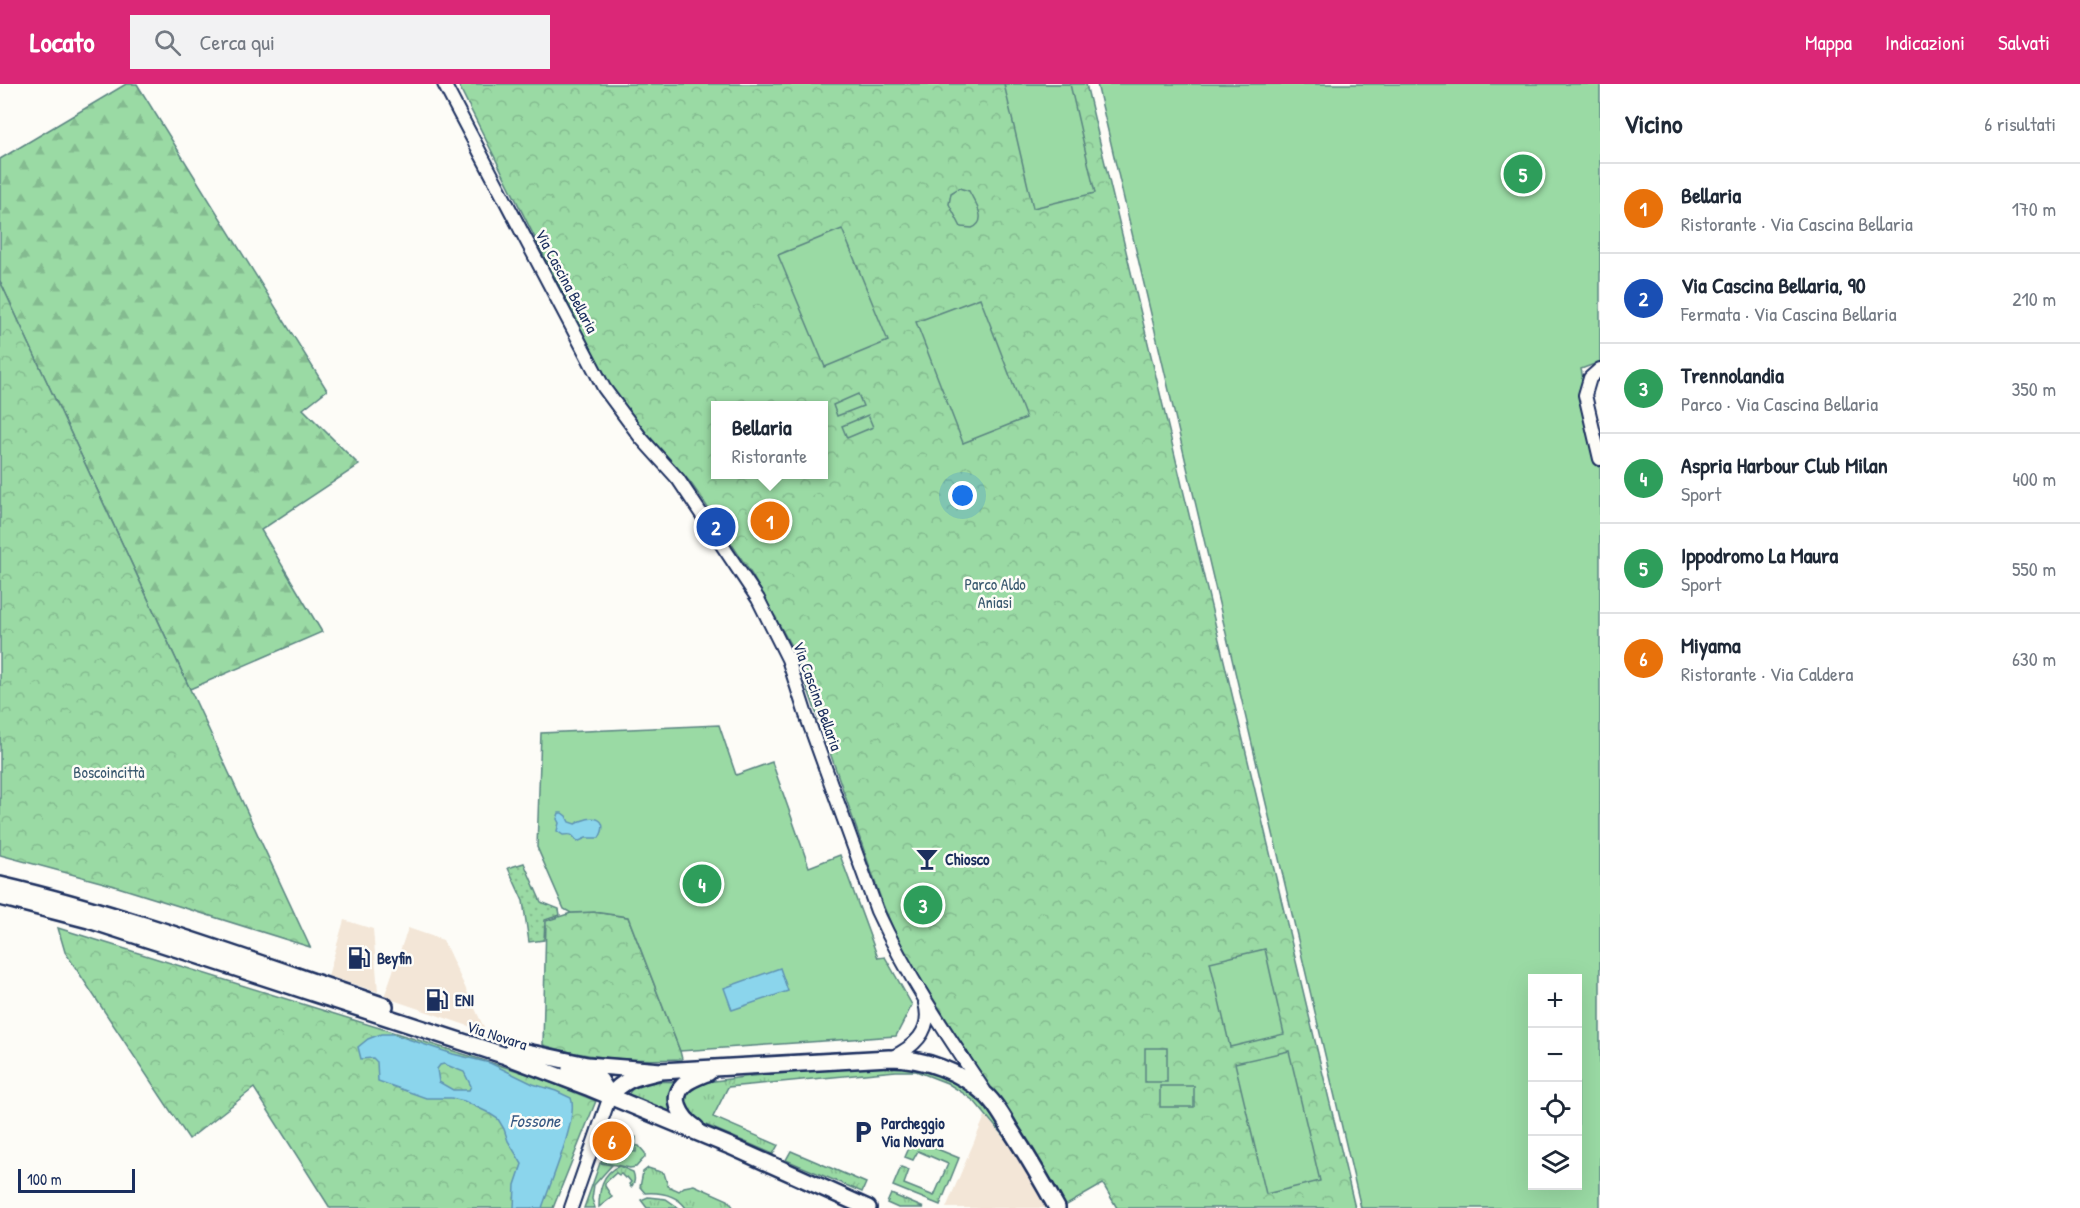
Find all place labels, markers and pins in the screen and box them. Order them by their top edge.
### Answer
pin: 5 [1504,152,1543,196]
pin: 1 [750,498,790,544]
pin: 2 [696,504,736,550]
bar icon: Chiosco [914,846,940,872]
place label: Chiosco [945,848,990,870]
pin: 4 [682,862,722,906]
pin: 3 [904,882,942,928]
fuel station icon: Beyfin [346,945,372,971]
place label: Beyfin [377,947,412,970]
fuel station icon: ENI [424,987,450,1013]
place label: ENI [455,989,474,1011]
place label: Parcheggio Via Novara [881,1112,945,1152]
pin: 6 [592,1118,632,1164]
parking icon: Parcheggio Via Novara [850,1119,876,1145]

